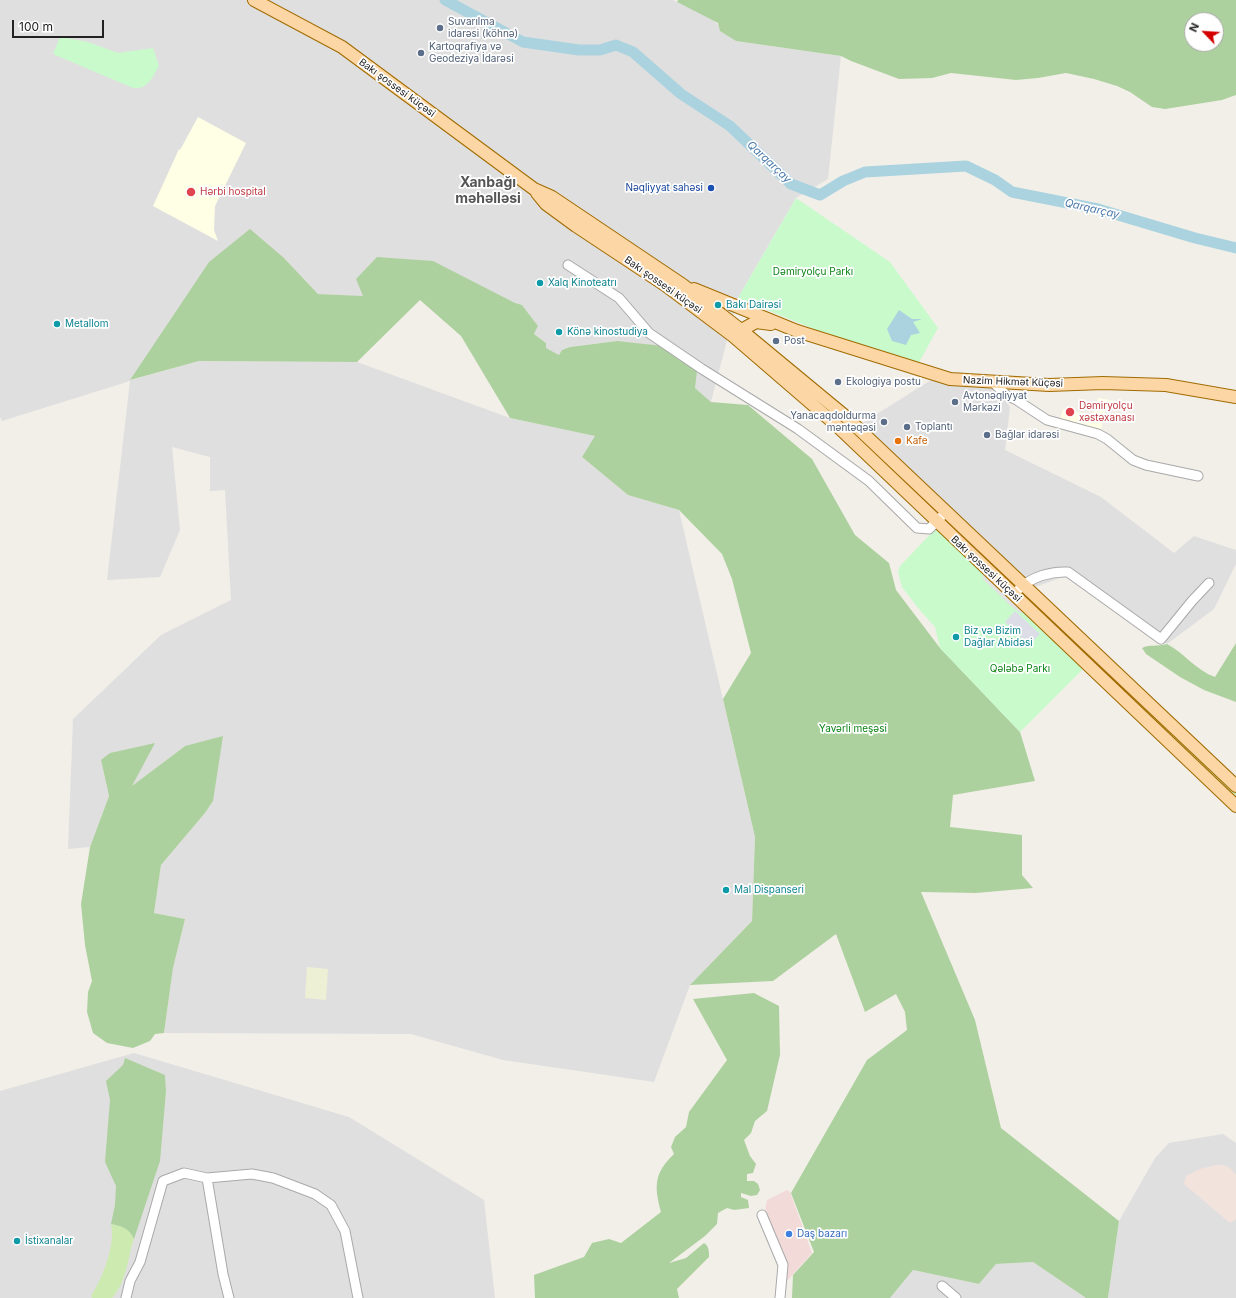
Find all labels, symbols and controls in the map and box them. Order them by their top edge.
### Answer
scale bar [14,12,106,38]
north arrow [1184,12,1224,52]
place label: Suvarılma idarəsi (köhnə) [448,16,518,40]
text: 100 m [19,19,53,34]
text: N [1186,21,1202,34]
marker: Suvarılma idarəsi (köhnə) [435,23,445,33]
place label: Kartoqrafiya və Geodeziya İdarəsi [429,41,514,64]
marker: Kartoqrafiya və Geodeziya İdarəsi [416,48,426,58]
street label: Bakı şossesi küçəsi [356,56,438,120]
water label: Qarqarçay [744,138,794,186]
district label: Xanbağı məhəlləsi [455,175,521,208]
place label: Nəqliyyat sahəsi [625,182,703,194]
marker: Nəqliyyat sahəsi [706,183,716,193]
marker: Hərbi hospital [185,186,197,198]
place label: Hərbi hospital [200,186,266,198]
water label: Qarqarçay [1063,196,1121,222]
street label: Bakı şossesi küçəsi [622,254,704,316]
park label: Dəmiryolçu Parkı [773,266,853,278]
place label: Xalq Kinoteatrı [548,277,617,289]
marker: Xalq Kinoteatrı [535,278,545,288]
place label: Bakı Dairəsi [726,299,781,311]
marker: Bakı Dairəsi [713,300,723,310]
place label: Metallom [65,318,108,330]
marker: Metallom [52,319,62,329]
place label: Könə kinostudiya [567,326,648,338]
marker: Könə kinostudiya [554,327,564,337]
place label: Post [784,335,805,347]
marker: Post [771,336,781,346]
street label: Nazim Hikmət Küçəsi [963,374,1063,390]
place label: Ekologiya postu [846,376,921,388]
marker: Ekologiya postu [833,377,843,387]
place label: Avtonəqliyyat Mərkəzi [963,390,1027,414]
marker: Avtonəqliyyat Mərkəzi [950,397,960,407]
place label: Dəmiryolçu xəstəxanası [1079,400,1134,424]
marker: Dəmiryolçu xəstəxanası [1064,406,1076,418]
place label: Yanacaqdoldurma məntəqəsi [790,410,876,434]
marker: Yanacaqdoldurma məntəqəsi [879,417,889,427]
place label: Toplantı [915,421,952,433]
marker: Toplantı [902,422,912,432]
place label: Bağlar idarəsi [995,429,1059,441]
marker: Bağlar idarəsi [982,430,992,440]
place label: Kafe [906,435,928,447]
marker: Kafe [893,436,903,446]
street label: Bakı şossesi küçəsi [948,533,1024,605]
place label: Biz və Bizim Dağlar Abidəsi [964,625,1033,648]
marker: Biz və Bizim Dağlar Abidəsi [951,632,961,642]
park label: Qələbə Parkı [990,663,1050,675]
park label: Yavərli meşəsi [819,723,887,735]
place label: Mal Dispanseri [734,884,804,896]
marker: Mal Dispanseri [721,885,731,895]
place label: Daş bazarı [797,1228,847,1240]
marker: Daş bazarı [784,1229,794,1239]
place label: İstixanalar [25,1235,73,1247]
marker: İstixanalar [12,1236,22,1246]

